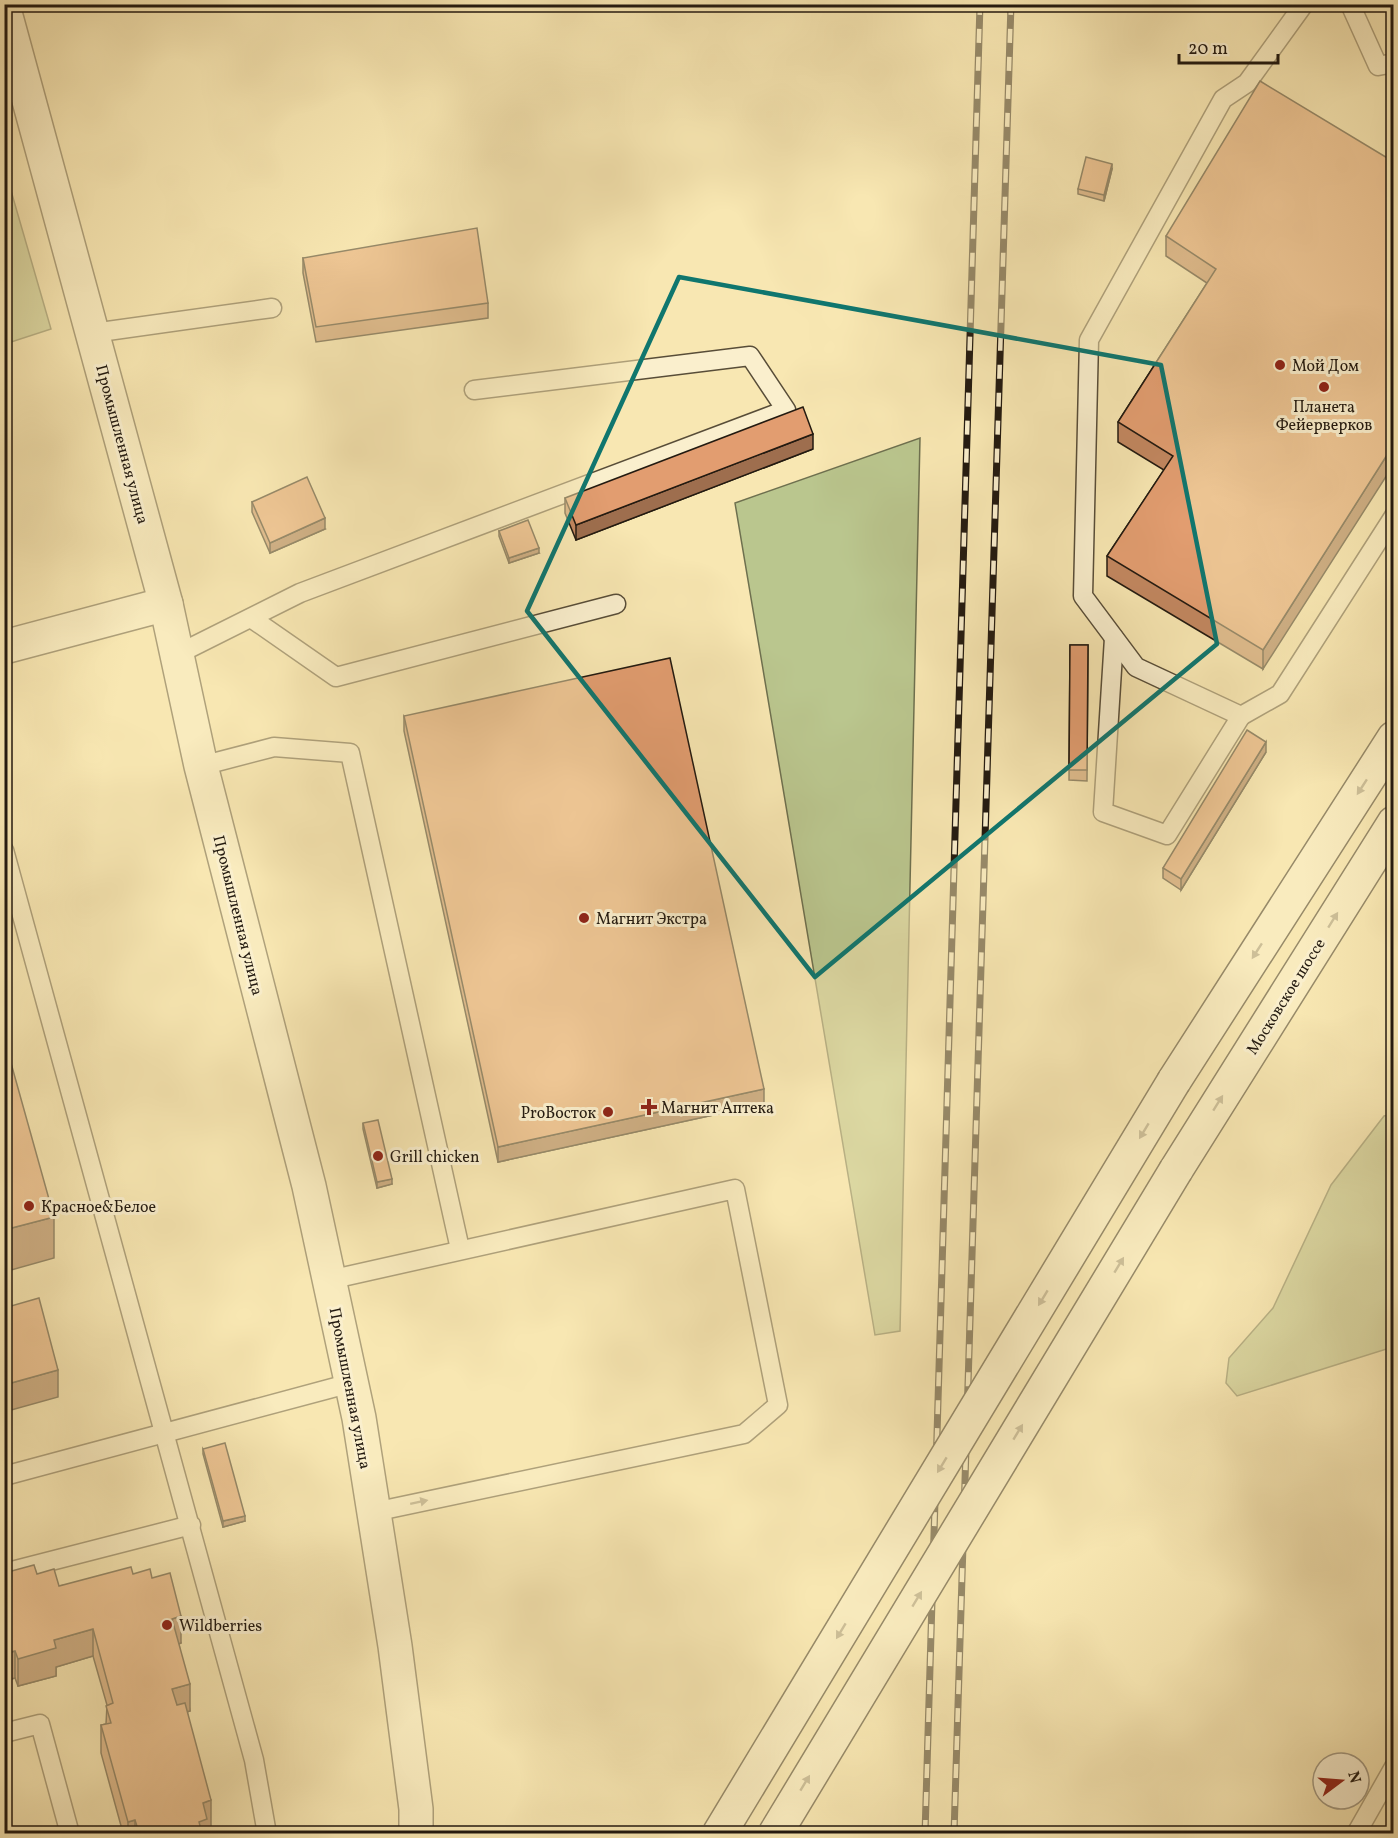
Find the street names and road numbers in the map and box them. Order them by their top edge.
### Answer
street label: Промышленная улица [89,362,153,527]
street label: Промышленная улица [207,833,268,998]
street label: Московское шоссе [1242,935,1331,1060]
street label: Промышленная улица [323,1306,376,1471]

